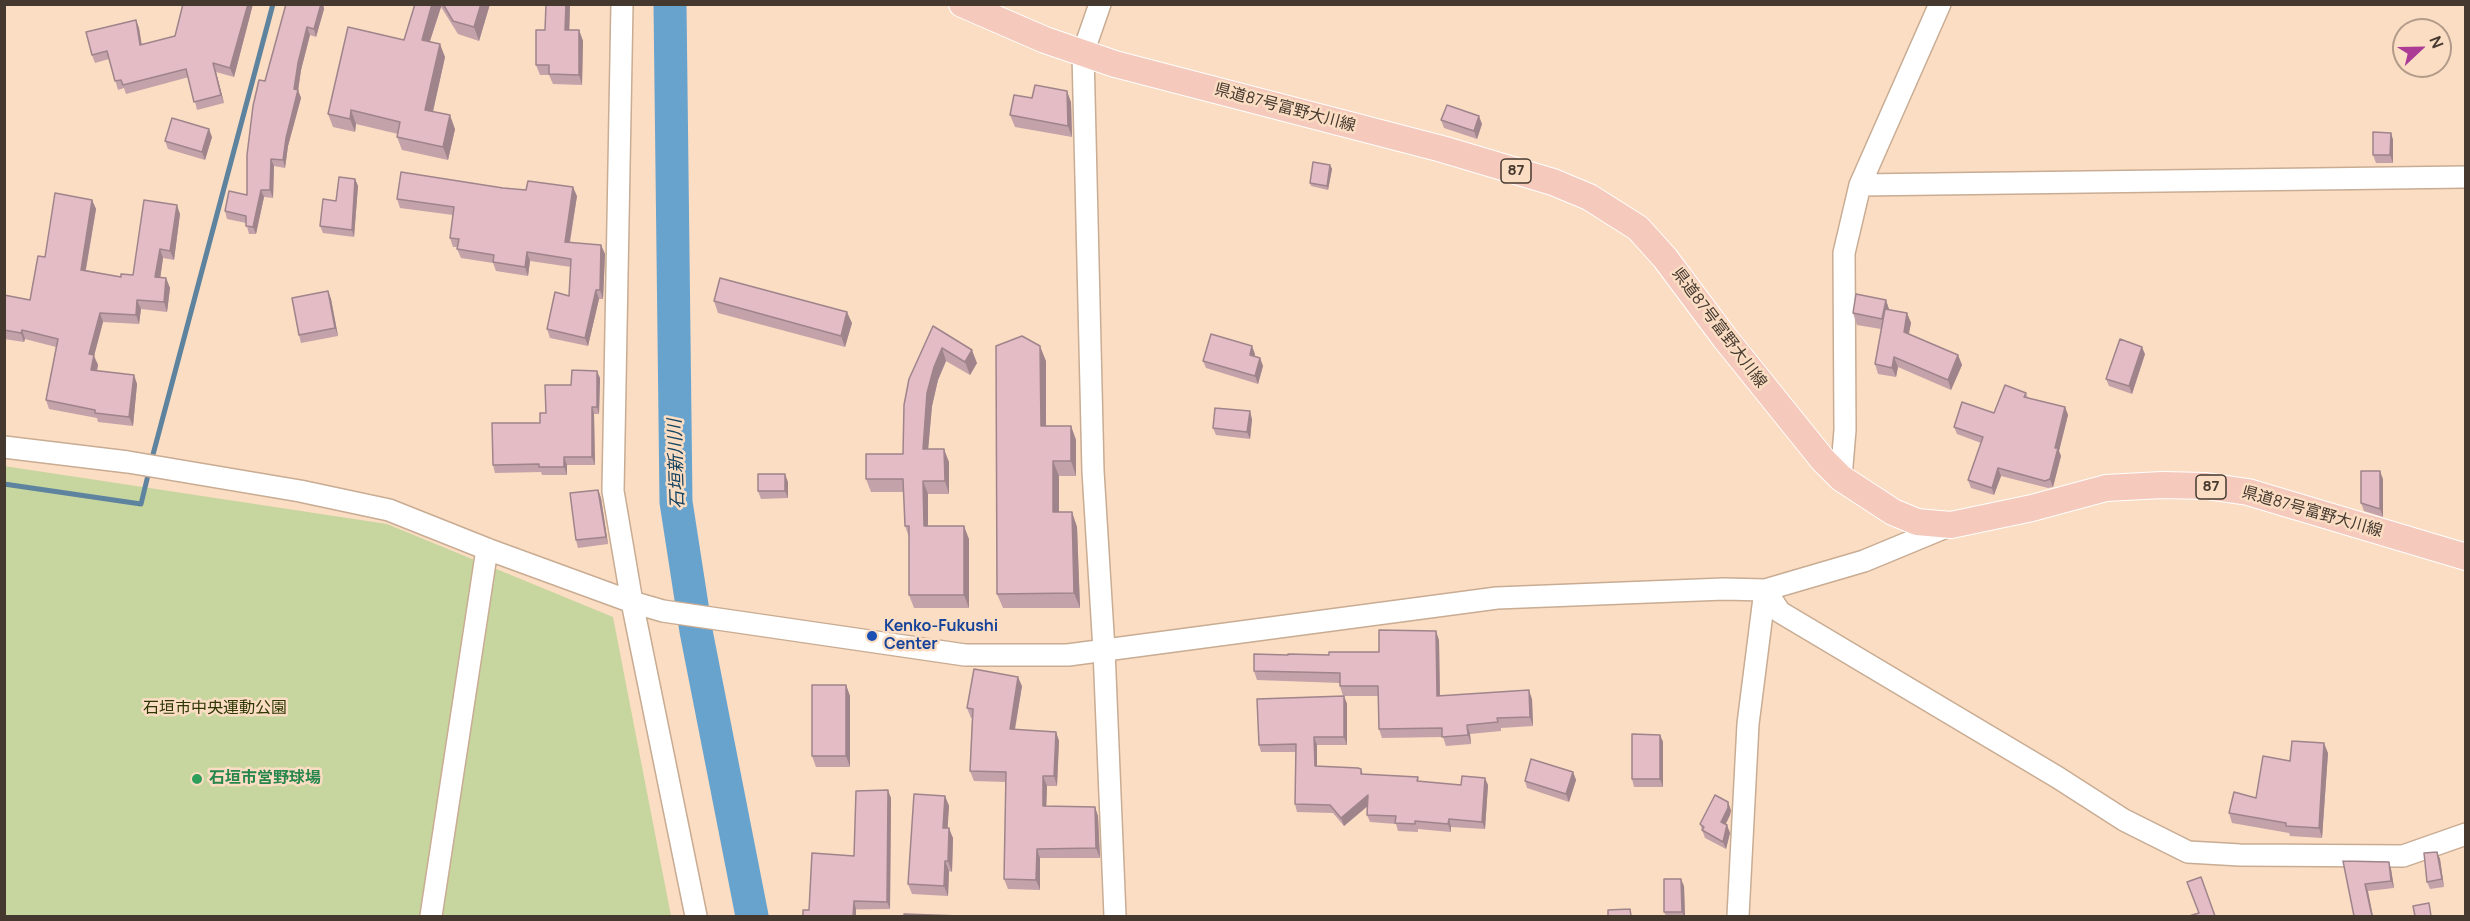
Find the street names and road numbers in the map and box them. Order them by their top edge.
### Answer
street label: 県道87号富野大川線 [1212,80,1358,136]
road number: 87 [1501,159,1531,183]
street label: 県道87号富野大川線 [1668,264,1770,392]
road number: 87 [2196,475,2226,499]
street label: 県道87号富野大川線 [2240,483,2384,541]

